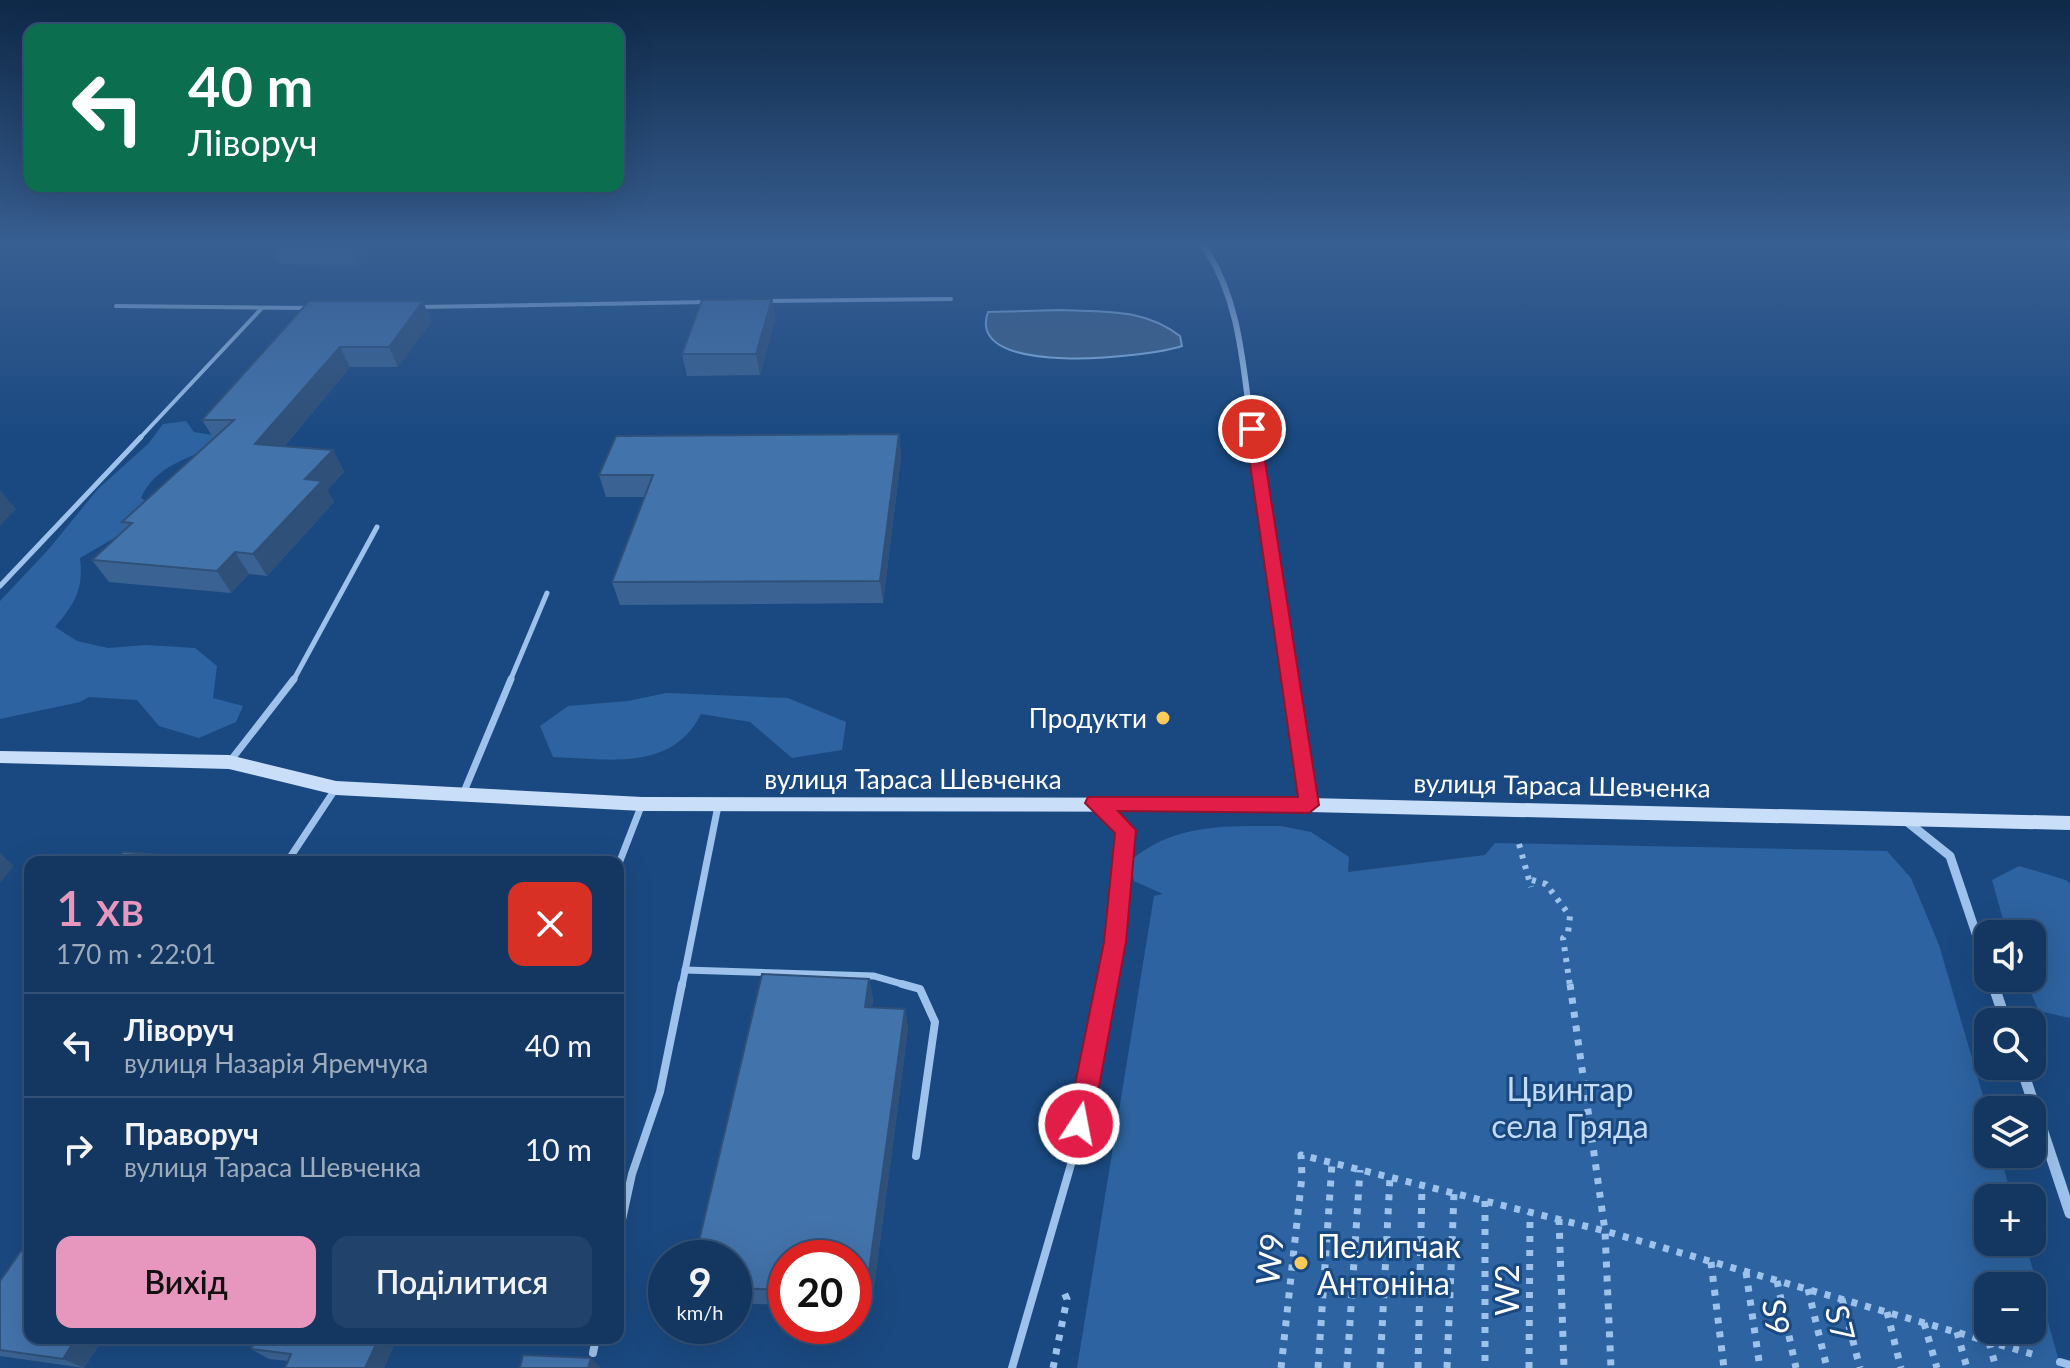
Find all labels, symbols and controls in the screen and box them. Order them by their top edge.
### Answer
text: 40 m [188,52,313,119]
icon: left [56,56,160,160]
text: Ліворуч [188,120,318,164]
pin [1218,395,1286,463]
icon: arrive [1230,407,1274,451]
place label: Продукти [1029,702,1147,734]
marker: Продукти [1154,709,1172,727]
street label: вулиця Тараса Шевченка [764,763,1062,795]
street label: вулиця Тараса Шевченка [1413,766,1711,804]
text: 1 хв [56,879,144,936]
button: close [508,882,592,966]
map controls [1974,920,2046,1344]
button: sound [1974,920,2046,992]
text: 170 m · 22:01 [56,938,216,970]
button: search [1974,1008,2046,1080]
text: Ліворуч [124,1011,234,1047]
icon: left [56,1023,100,1067]
text: 40 m [525,1027,592,1063]
text: вулиця Назарія Яремчука [124,1047,428,1079]
park label: Цвинтар села Гряда [1491,1069,1649,1145]
position arrow [1037,1082,1121,1166]
button: layers [1974,1096,2046,1168]
text: Праворуч [124,1115,259,1151]
icon: right [56,1127,100,1171]
text: 10 m [525,1131,592,1167]
text: вулиця Тараса Шевченка [124,1151,421,1183]
button: + [1974,1184,2046,1256]
place label: Пелипчак Антоніна [1317,1226,1461,1302]
street label: W9 [1247,1231,1291,1287]
button: Вихід [56,1236,316,1328]
button: Поділитися [332,1236,592,1328]
speed limit sign: 20 [768,1240,872,1344]
marker: Пелипчак Антоніна [1292,1254,1310,1272]
text: 9 [688,1258,712,1306]
street label: W2 [1487,1264,1526,1316]
button: − [1974,1272,2046,1344]
street label: S9 [1755,1296,1799,1338]
text: km/h [677,1300,723,1324]
street label: S7 [1818,1301,1864,1345]

